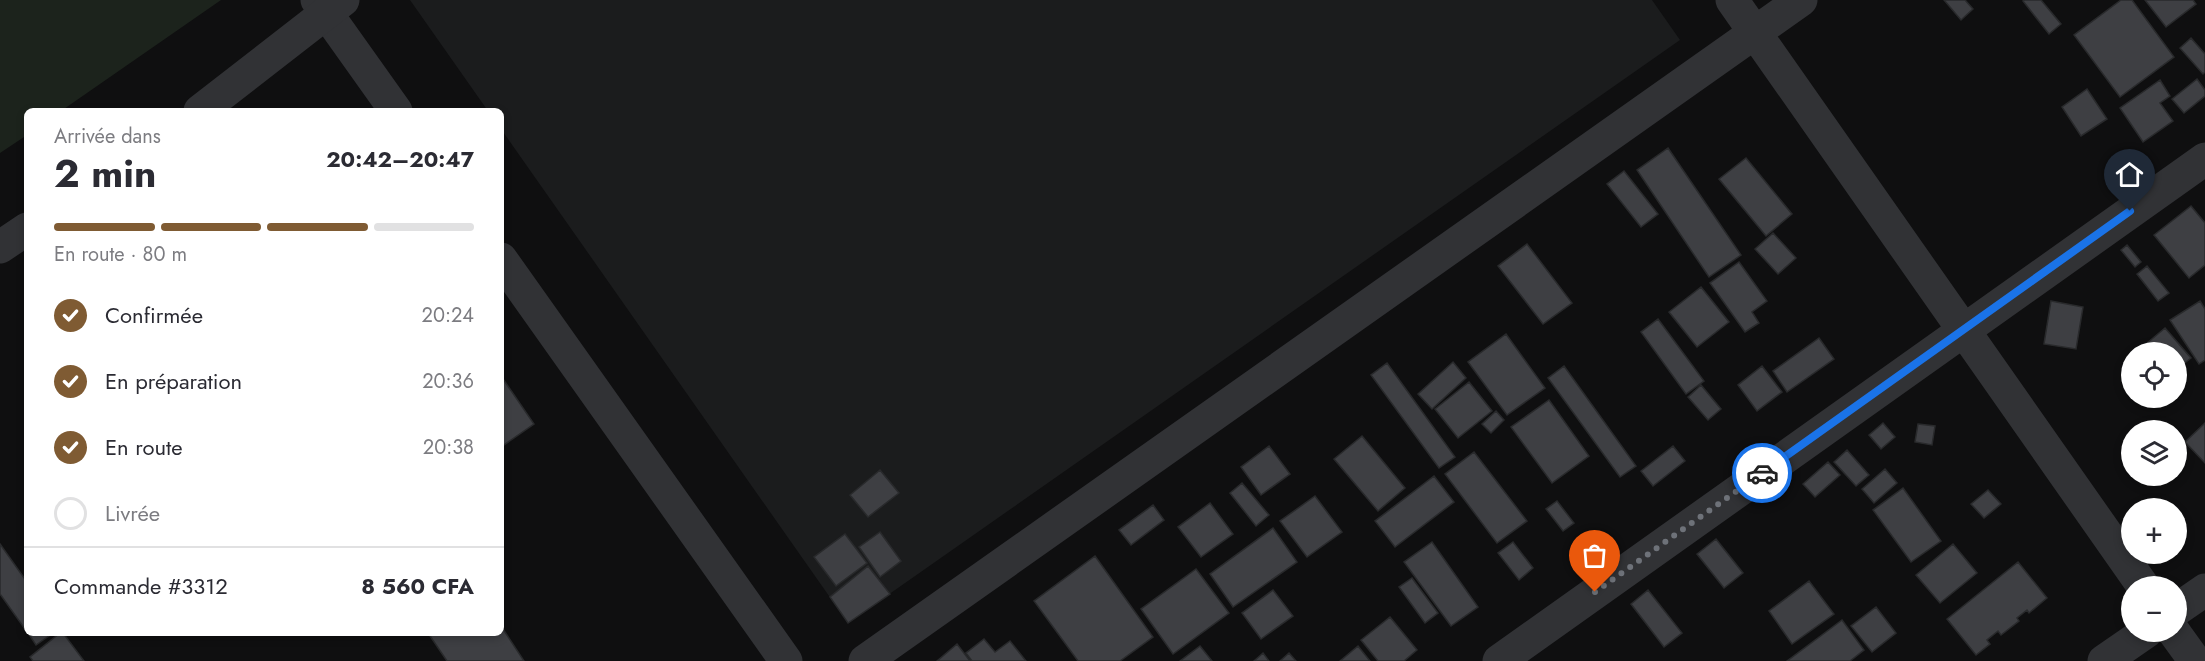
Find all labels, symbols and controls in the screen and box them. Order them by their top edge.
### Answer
text: Arrivée dans [54,122,161,151]
text: 20:42–20:47 [326,143,474,175]
text: 2 min [54,145,156,202]
pin [2104,149,2155,211]
icon: home [2113,158,2146,191]
text: En route · 80 m [54,240,187,269]
icon: check [54,299,87,332]
text: Confirmée [105,299,203,331]
text: 20:24 [422,301,474,330]
map controls [2121,342,2187,642]
button: locate [2121,342,2187,408]
icon: check [54,365,87,398]
text: En préparation [105,365,242,397]
text: 20:36 [422,367,474,396]
button: layers [2121,420,2187,486]
icon: check [54,431,87,464]
text: En route [105,431,183,463]
text: 20:38 [423,433,474,462]
courier [1732,443,1792,503]
icon: car [1746,457,1779,490]
text: Livrée [105,497,160,529]
button: + [2121,498,2187,564]
pin [1569,530,1620,592]
icon: bag [1578,539,1611,572]
text: Commande #3312 [54,570,228,602]
text: 8 560 CFA [361,570,474,602]
button: − [2121,576,2187,642]

